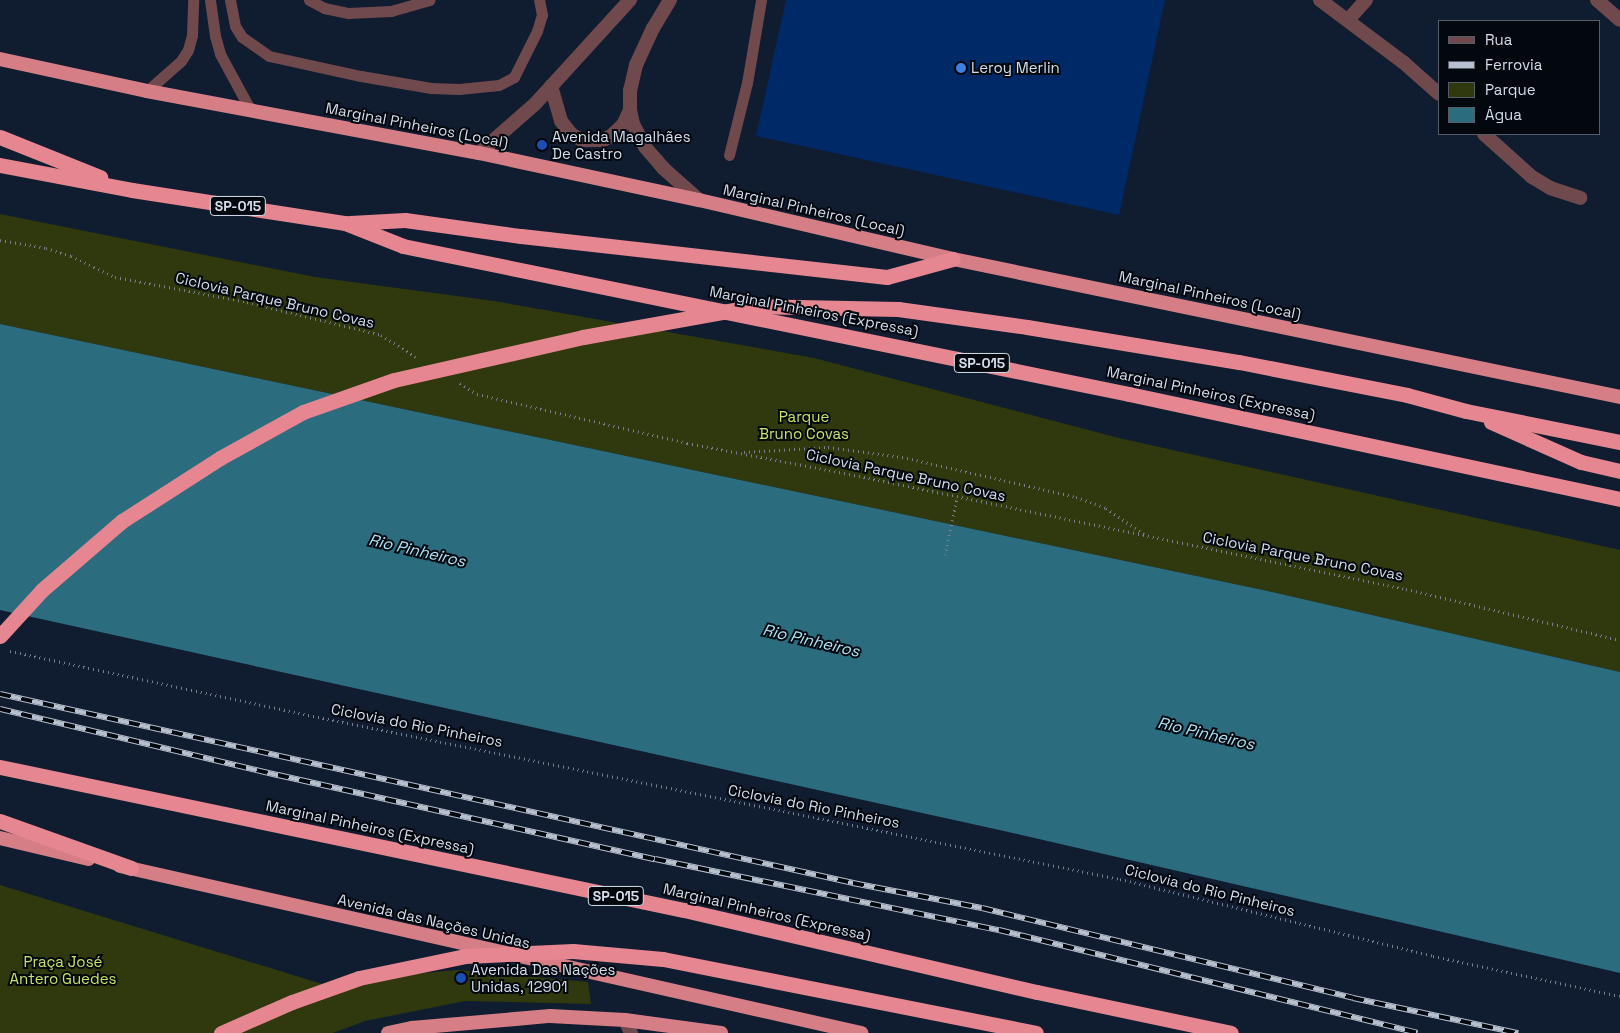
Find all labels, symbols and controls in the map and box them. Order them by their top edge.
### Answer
legend [1438,20,1600,135]
text: Rua [1485,30,1512,49]
text: Ferrovia [1485,55,1542,74]
place label: Leroy Merlin [971,59,1060,77]
marker: Leroy Merlin [955,62,967,74]
text: Parque [1485,80,1536,99]
street label: Marginal Pinheiros (Local) [324,98,510,152]
text: Água [1485,105,1522,124]
place label: Avenida Magalhães De Castro [552,127,691,162]
marker: Avenida Magalhães De Castro [536,139,548,151]
street label: Marginal Pinheiros (Local) [722,180,906,240]
road number: SP-015 [209,195,267,218]
street label: Marginal Pinheiros (Local) [1117,267,1303,323]
street label: Ciclovia Parque Bruno Covas [174,268,376,332]
street label: Marginal Pinheiros (Expressa) [708,282,920,340]
road number: SP-015 [953,352,1011,374]
street label: Marginal Pinheiros (Expressa) [1105,362,1317,424]
park label: Parque Bruno Covas [759,407,849,442]
street label: Ciclovia Parque Bruno Covas [805,445,1007,505]
street label: Ciclovia Parque Bruno Covas [1201,528,1405,584]
water label: Rio Pinheiros [367,531,467,571]
water label: Rio Pinheiros [761,621,861,661]
street label: Ciclovia do Rio Pinheiros [330,700,504,750]
water label: Rio Pinheiros [1156,714,1256,754]
street label: Ciclovia do Rio Pinheiros [727,781,901,831]
street label: Marginal Pinheiros (Expressa) [264,796,476,858]
street label: Ciclovia do Rio Pinheiros [1123,860,1297,920]
street label: Marginal Pinheiros (Expressa) [661,879,873,945]
road number: SP-015 [587,884,645,908]
street label: Avenida das Nações Unidas [336,890,532,952]
park label: Praça José Antero Guedes [10,952,116,987]
place label: Avenida Das Nações Unidas, 12901 [471,960,616,995]
marker: Avenida Das Nações Unidas, 12901 [455,972,467,984]

